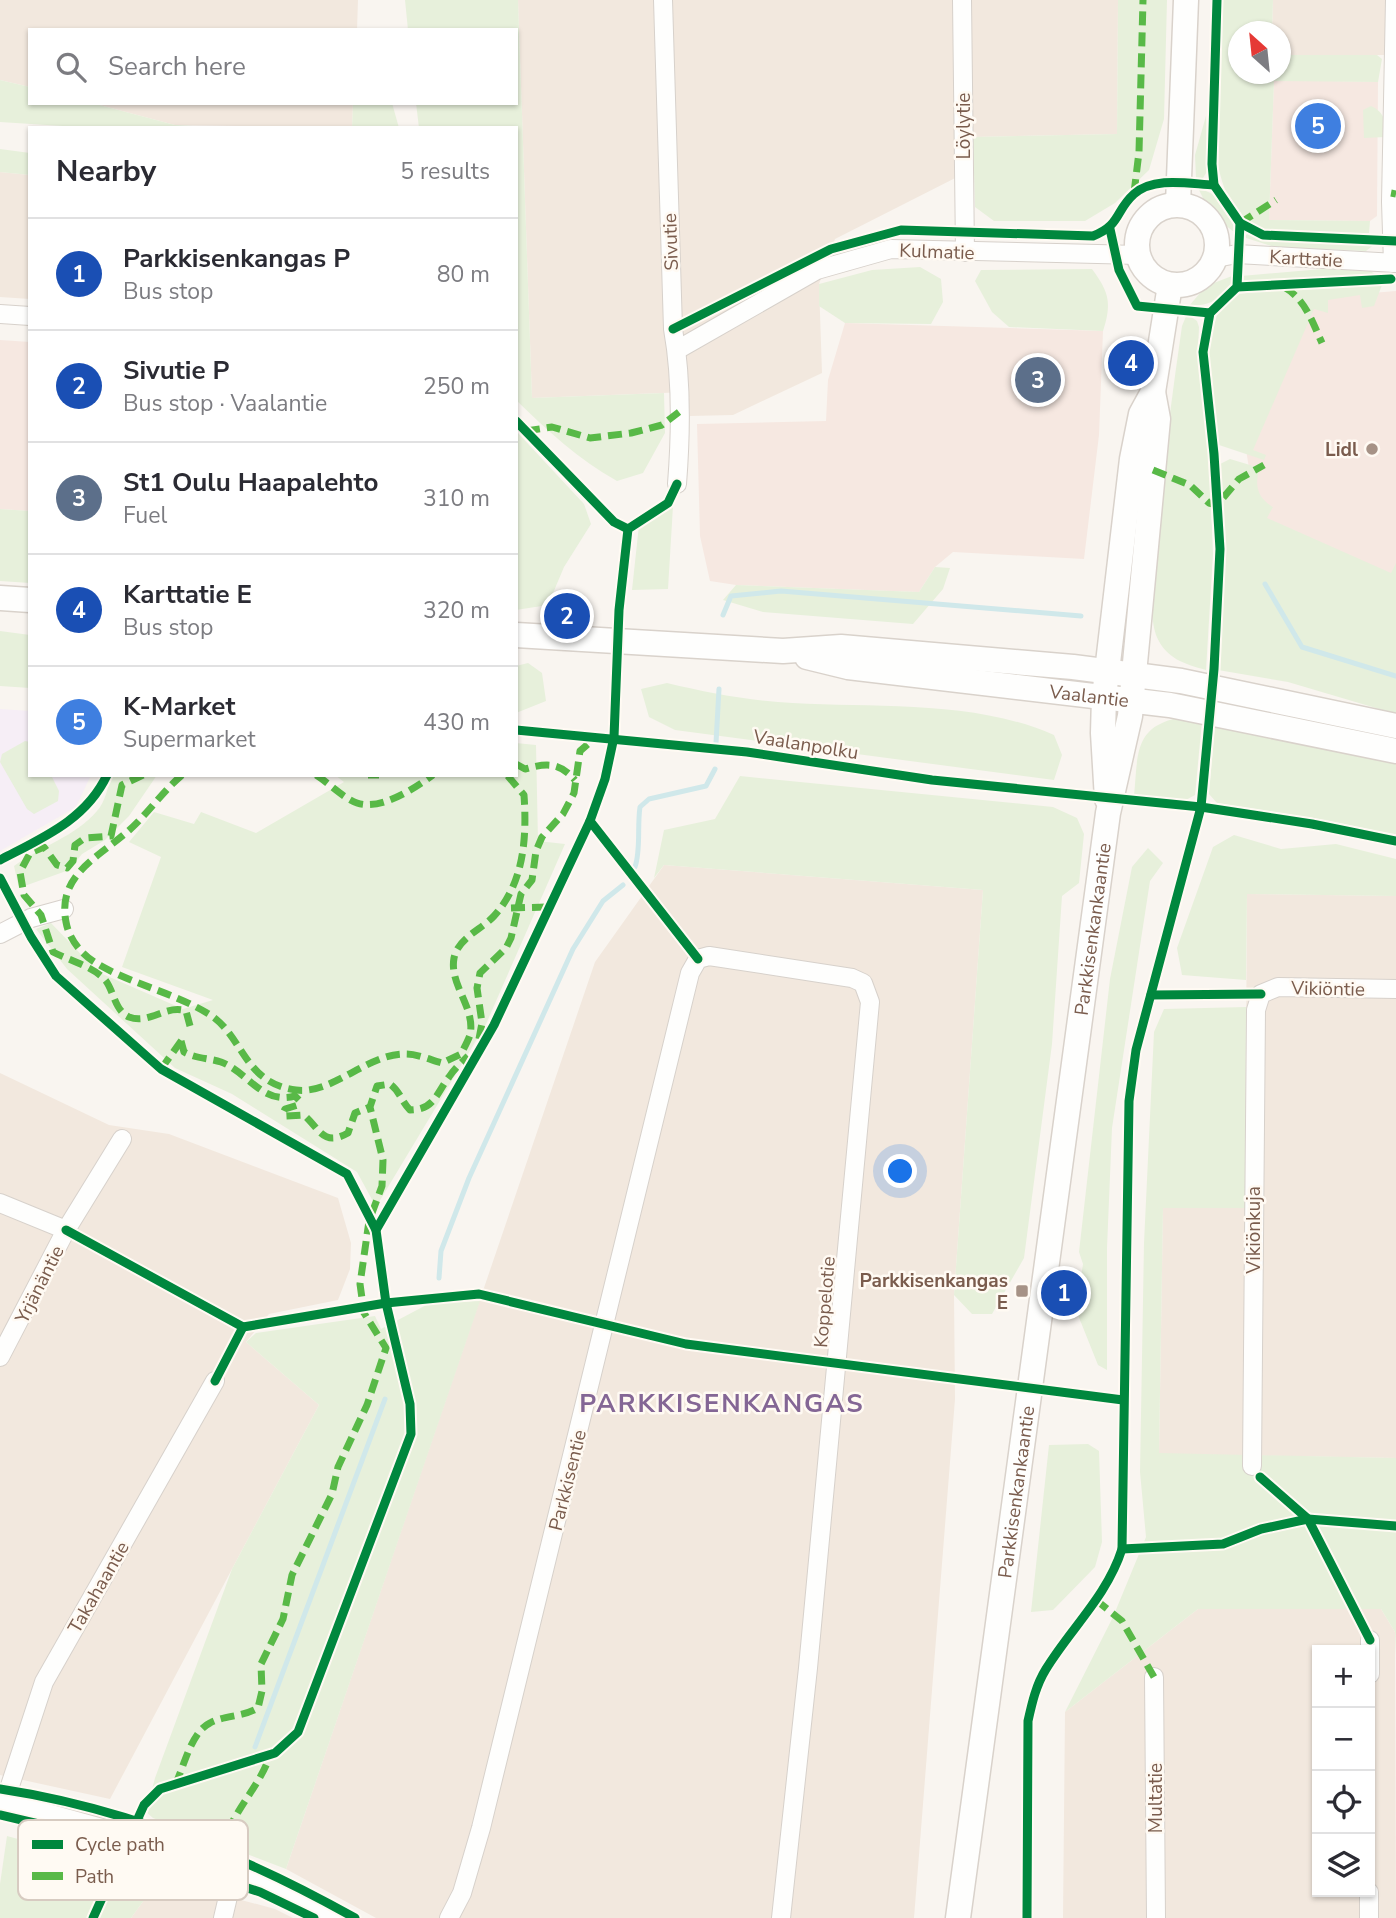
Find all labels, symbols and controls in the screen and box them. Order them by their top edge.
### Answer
north arrow [1228,21,1291,84]
search box [28,28,518,105]
icon: search [52,48,90,86]
text: Search here [108,49,246,84]
street label: Löylytie [951,93,977,159]
pin: 5 [1295,100,1341,152]
text: Nearby [56,151,156,192]
text: 5 results [400,156,490,187]
street label: Sivutie [657,213,685,271]
street label: Kulmatie [899,238,975,266]
text: Parkkisenkangas P [123,241,350,276]
street label: Karttatie [1269,244,1343,274]
text: 1 [72,259,86,290]
text: 80 m [437,259,490,290]
text: Bus stop [123,276,214,307]
pin: 4 [1108,337,1154,389]
text: Sivutie P [123,353,229,388]
pin: 3 [1015,354,1061,406]
text: 2 [72,371,86,402]
text: 250 m [423,371,490,402]
text: Bus stop · Vaalantie [123,388,327,419]
place label: Lidl [1325,437,1358,463]
marker: Lidl [1364,441,1380,457]
text: St1 Oulu Haapalehto [123,465,378,500]
text: 3 [72,483,86,514]
text: 310 m [423,483,490,514]
text: Fuel [123,500,167,531]
text: Karttatie E [123,577,252,612]
pin: 2 [544,590,590,642]
text: 4 [72,595,86,626]
text: 320 m [423,595,490,626]
text: Bus stop [123,612,214,643]
street label: Vaalantie [1047,679,1130,714]
text: K-Market [123,689,235,724]
text: 5 [72,707,86,738]
text: 430 m [423,707,490,738]
text: Supermarket [123,724,256,755]
street label: Vaalanpolku [750,724,860,766]
street label: Parkkisenkankaantie [1069,841,1118,1017]
street label: Vikiöntie [1290,975,1365,1003]
your location [883,1154,917,1188]
street label: Vikiönkuja [1241,1186,1267,1275]
street label: Yrjänäntie [9,1241,71,1329]
street label: Koppelotie [808,1255,842,1349]
pin: 1 [1041,1267,1087,1319]
place label: Parkkisenkangas E [860,1268,1008,1316]
marker: Parkkisenkangas E [1014,1283,1030,1299]
district label: PARKKISENKANGAS [579,1386,865,1421]
street label: Parkkisenkankaantie [992,1404,1041,1580]
street label: Parkkisentie [543,1427,593,1533]
street label: Takahaantie [62,1537,136,1638]
map controls [1312,1645,1375,1897]
button: + [1312,1645,1375,1708]
button: − [1312,1708,1375,1771]
street label: Multatie [1143,1763,1169,1833]
button: locate [1312,1771,1375,1834]
legend [18,1820,248,1900]
text: Cycle path [75,1832,165,1858]
button: layers [1312,1834,1375,1897]
text: Path [75,1864,114,1890]

